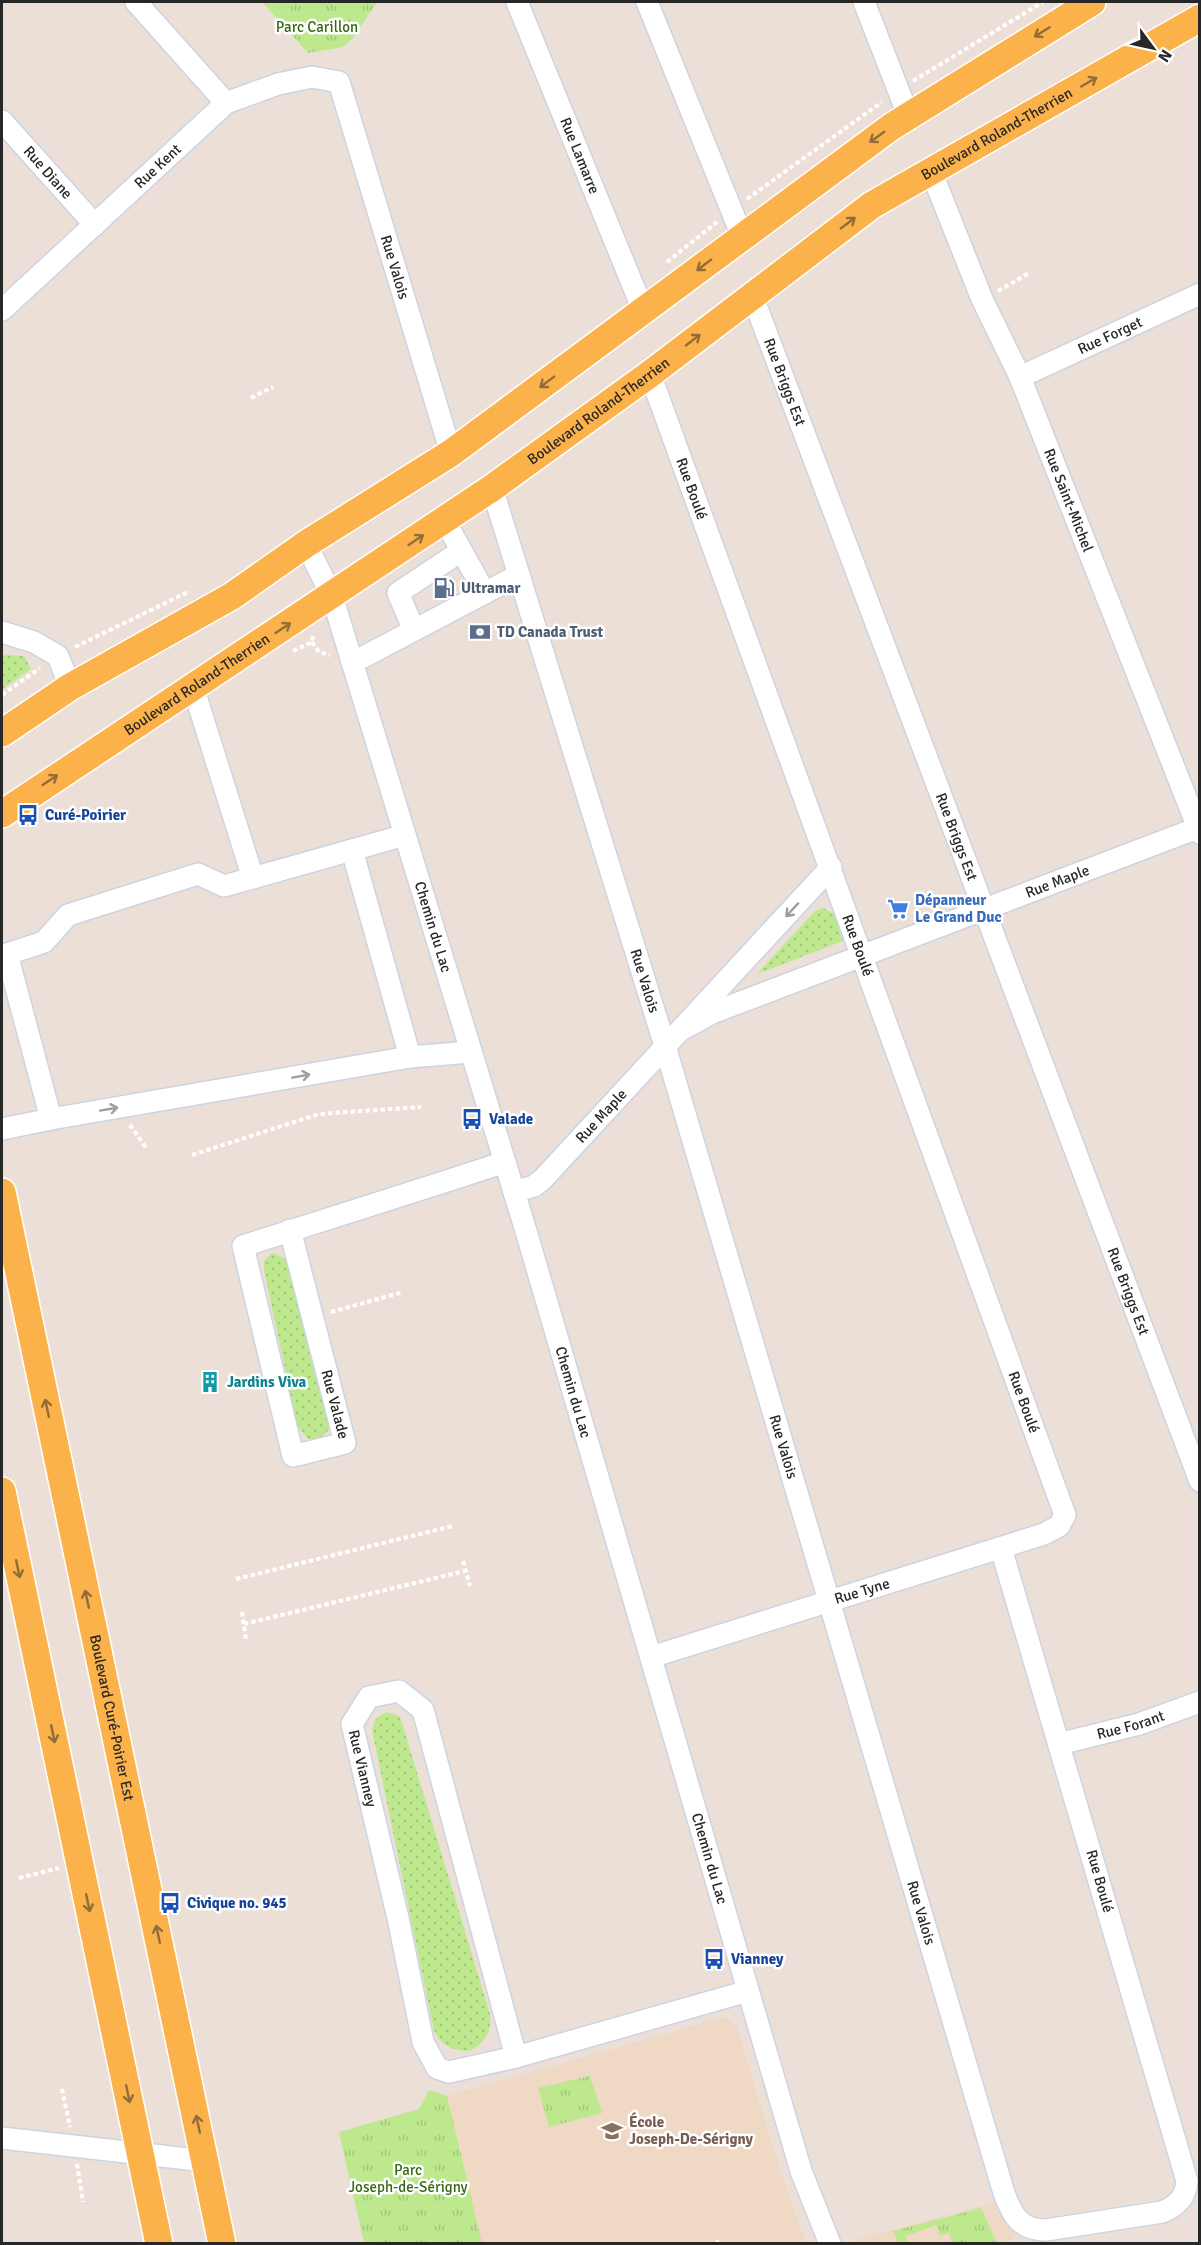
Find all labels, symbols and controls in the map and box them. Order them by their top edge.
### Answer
park label: Parc Carillon [276,18,358,36]
north arrow [1123,18,1183,78]
one-way arrow [1034,27,1051,39]
text: N [1153,46,1176,66]
one-way arrow [1080,76,1097,88]
street label: Boulevard Roland-Therrien [918,84,1076,184]
street label: Rue Lamarre [556,115,603,196]
one-way arrow [870,131,886,143]
street label: Rue Kent [131,140,185,192]
street label: Rue Diane [20,142,76,203]
one-way arrow [840,216,856,229]
street label: Rue Valois [377,233,413,302]
one-way arrow [696,259,712,271]
street label: Rue Forget [1075,313,1145,358]
one-way arrow [685,334,701,347]
street label: Rue Briggs Est [760,336,810,428]
street label: Boulevard Roland-Therrien [524,353,673,468]
one-way arrow [540,375,556,388]
street label: Rue Saint-Michel [1040,446,1097,555]
street label: Rue Boulé [672,455,711,522]
one-way arrow [407,534,423,546]
fuel station icon: Ultramar [432,576,456,600]
place label: Ultramar [461,579,521,597]
bank icon: TD Canada Trust [468,620,492,644]
one-way arrow [275,622,291,634]
place label: TD Canada Trust [497,623,603,641]
street label: Boulevard Roland-Therrien [121,629,273,739]
one-way arrow [41,774,57,786]
street label: Rue Briggs Est [932,790,981,883]
bus stop icon: Curé-Poirier [16,803,40,827]
place label: Curé-Poirier [45,806,126,824]
street label: Rue Maple [1023,861,1092,902]
street label: Chemin du Lac [411,879,455,974]
place label: Dépanneur Le Grand Duc [915,891,1002,926]
supermarket icon: Dépanneur Le Grand Duc [886,897,910,921]
one-way arrow [785,902,799,917]
street label: Rue Boulé [838,912,877,979]
street label: Rue Valois [626,947,663,1015]
one-way arrow [290,1070,310,1081]
street label: Rue Maple [572,1085,630,1147]
one-way arrow [98,1103,118,1114]
bus stop icon: Valade [460,1107,484,1131]
place label: Valade [489,1110,533,1128]
street label: Rue Briggs Est [1104,1245,1153,1338]
street label: Chemin du Lac [551,1344,595,1440]
street label: Rue Valade [317,1368,353,1441]
street label: Rue Boulé [1004,1369,1043,1436]
building icon: Jardins Viva [198,1370,222,1394]
place label: Jardins Viva [227,1373,307,1391]
one-way arrow [41,1399,52,1418]
street label: Rue Valois [765,1412,802,1481]
one-way arrow [13,1558,24,1578]
street label: Rue Tyne [832,1574,892,1608]
one-way arrow [81,1590,93,1609]
street label: Boulevard Curé-Poirier Est [86,1633,138,1802]
street label: Rue Forant [1095,1707,1167,1743]
one-way arrow [47,1724,59,1743]
street label: Rue Vianney [345,1728,380,1809]
street label: Chemin du Lac [688,1811,731,1906]
street label: Rue Boulé [1082,1848,1118,1914]
street label: Rue Valois [903,1879,939,1947]
bus stop icon: Civique no. 945 [158,1891,182,1915]
one-way arrow [83,1893,94,1912]
place label: Civique no. 945 [187,1894,287,1912]
one-way arrow [152,1924,163,1944]
bus stop icon: Vianney [702,1947,726,1971]
place label: Vianney [731,1950,784,1968]
one-way arrow [123,2084,134,2103]
place label: École Joseph-De-Sérigny [629,2112,754,2148]
one-way arrow [192,2115,203,2135]
school or university icon: École Joseph-De-Sérigny [600,2119,624,2143]
park label: Parc Joseph-de-Sérigny [348,2161,468,2196]

